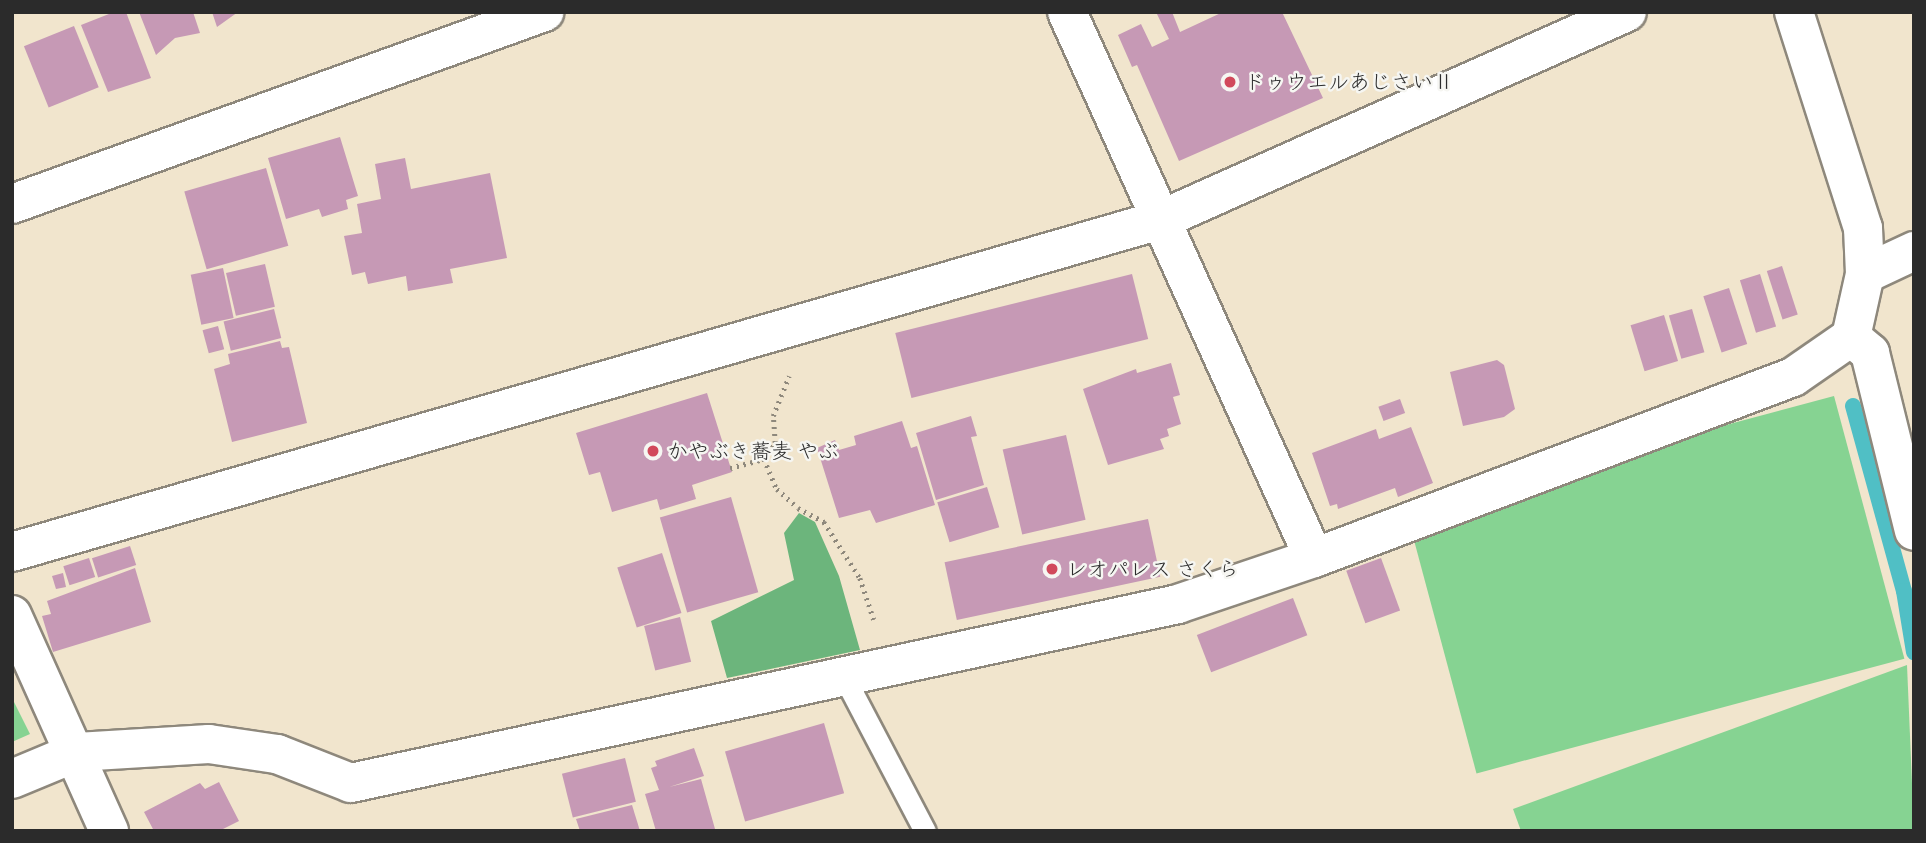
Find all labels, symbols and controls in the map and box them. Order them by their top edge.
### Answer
place label: ドゥウエルあじさいⅡ [1244,69,1454,95]
marker: ドゥウエルあじさいⅡ [1222,74,1238,90]
place label: かやぶき蕎麦 やぶ [667,438,840,464]
marker: かやぶき蕎麦 やぶ [645,443,661,459]
place label: レオパレス さくら [1066,556,1239,582]
marker: レオパレス さくら [1044,561,1060,577]

